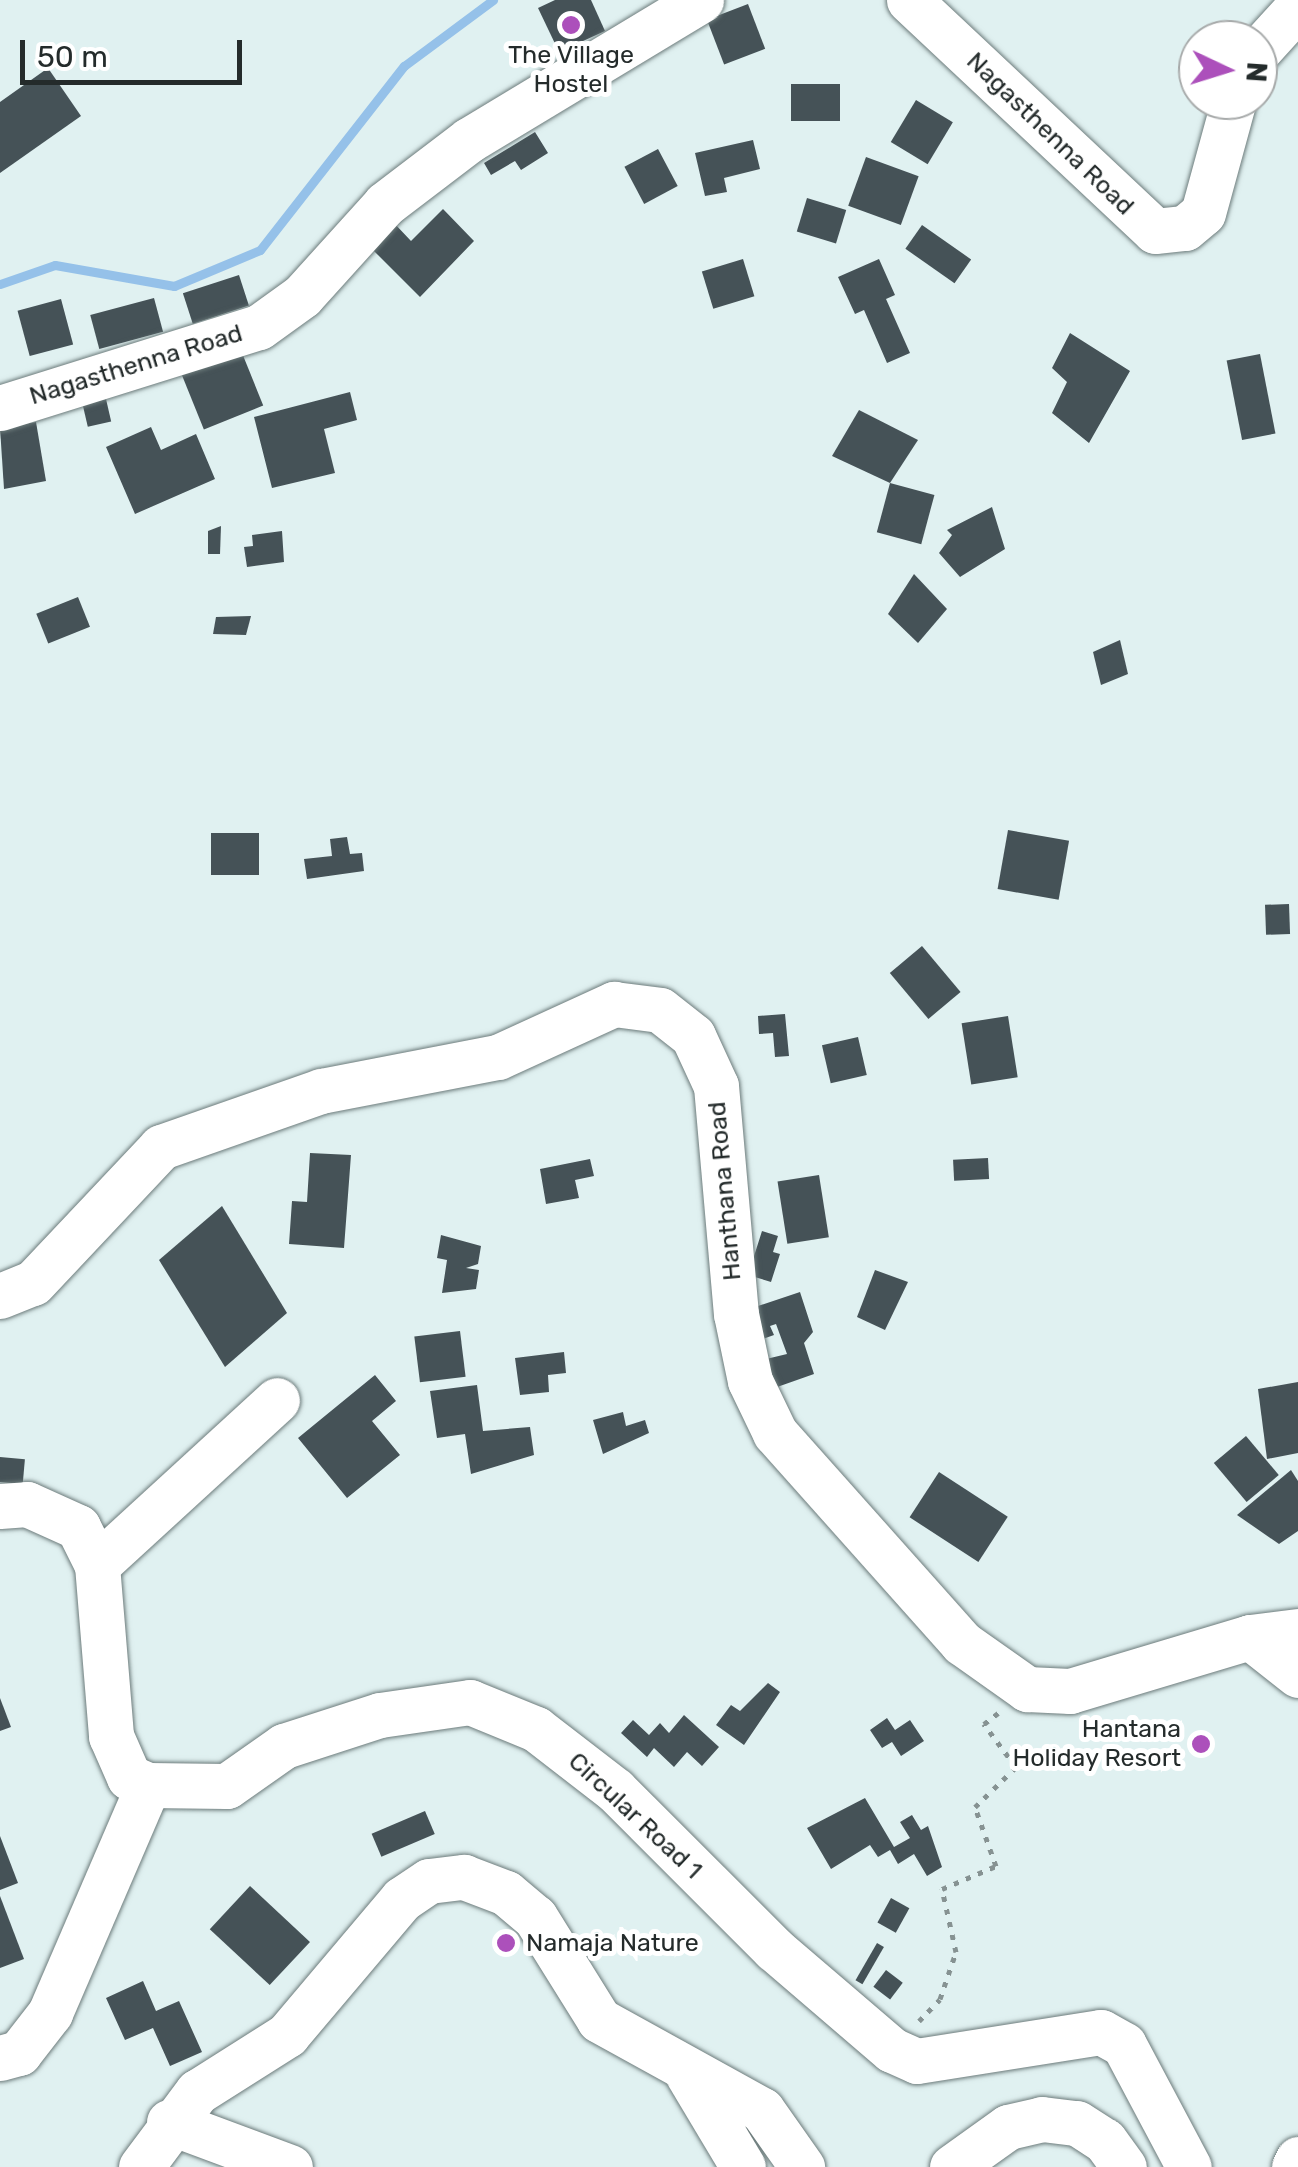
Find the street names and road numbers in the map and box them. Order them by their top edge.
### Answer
street label: Nagasthenna Road [960,46,1140,222]
street label: Nagasthenna Road [26,318,246,412]
street label: Hanthana Road [702,1100,748,1282]
street label: Circular Road 1 [562,1746,708,1886]

